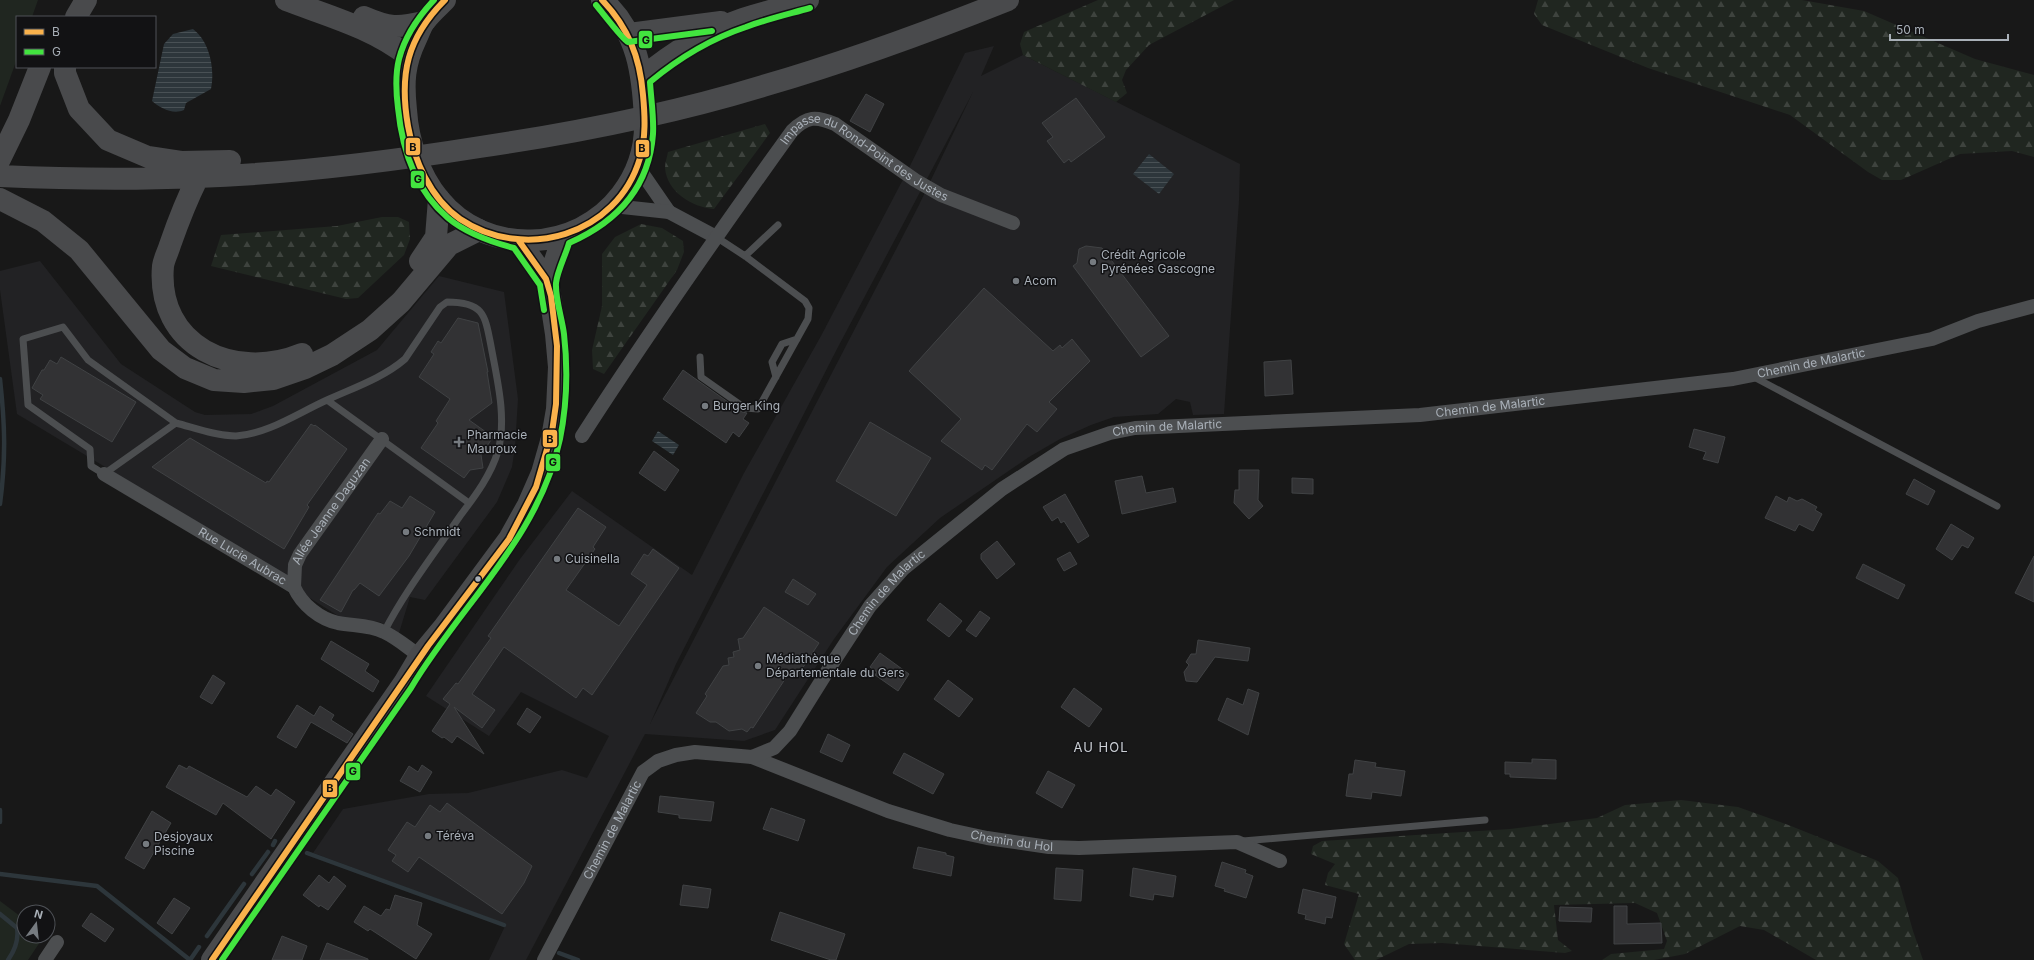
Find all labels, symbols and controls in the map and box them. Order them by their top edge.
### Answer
legend [16,16,156,68]
scale bar [1890,16,2008,42]
text: 50 m [1896,22,1925,37]
text: B [52,24,60,39]
line badge: G [638,30,653,49]
text: G [642,33,650,47]
text: G [52,44,61,59]
street label: Impasse du Rond-Point des Justes [777,111,950,204]
line badge: B [405,137,421,156]
line badge: B [635,139,650,158]
text: B [409,140,417,154]
text: B [638,141,646,155]
line badge: G [410,170,425,189]
text: G [414,172,422,186]
place label: Crédit Agricole Pyrénées Gascogne [1101,247,1215,276]
marker: Crédit Agricole Pyrénées Gascogne [1088,257,1098,267]
place label: Acom [1024,273,1057,288]
marker: Acom [1011,276,1021,286]
street label: Chemin de Malartic [1756,345,1867,381]
street label: Chemin de Malartic [1435,393,1546,420]
place label: Burger King [713,398,780,413]
marker: Burger King [700,401,710,411]
street label: Chemin de Malartic [1111,416,1223,439]
place label: Pharmacie Mauroux [467,427,527,456]
line badge: B [542,429,558,448]
text: B [546,432,554,446]
marker: Pharmacie Mauroux [454,437,464,447]
line badge: G [545,453,561,472]
street label: Allée Jeanne Daguzan [288,455,373,567]
text: G [549,455,557,469]
street label: Rue Lucie Aubrac [196,524,290,588]
place label: Schmidt [414,524,461,539]
marker: Schmidt [401,527,411,537]
street label: Chemin de Malartic [845,546,928,638]
place label: Cuisinella [565,551,620,566]
marker: Cuisinella [552,554,562,564]
unlabelled marker [473,574,483,584]
place label: Médiathèque Départementale du Gers [766,651,905,680]
marker: Médiathèque Départementale du Gers [753,661,763,671]
district label: AU HOL [1074,739,1129,755]
line badge: G [345,762,361,781]
text: G [349,764,357,778]
street label: Chemin de Malartic [580,777,644,882]
line badge: B [322,779,338,798]
text: B [326,781,334,795]
street label: Chemin du Hol [969,827,1053,854]
place label: Téréva [436,828,474,843]
place label: Desjoyaux Piscine [154,829,213,858]
marker: Téréva [423,831,433,841]
marker: Desjoyaux Piscine [141,839,151,849]
north arrow [16,904,56,944]
text: N [33,906,44,922]

